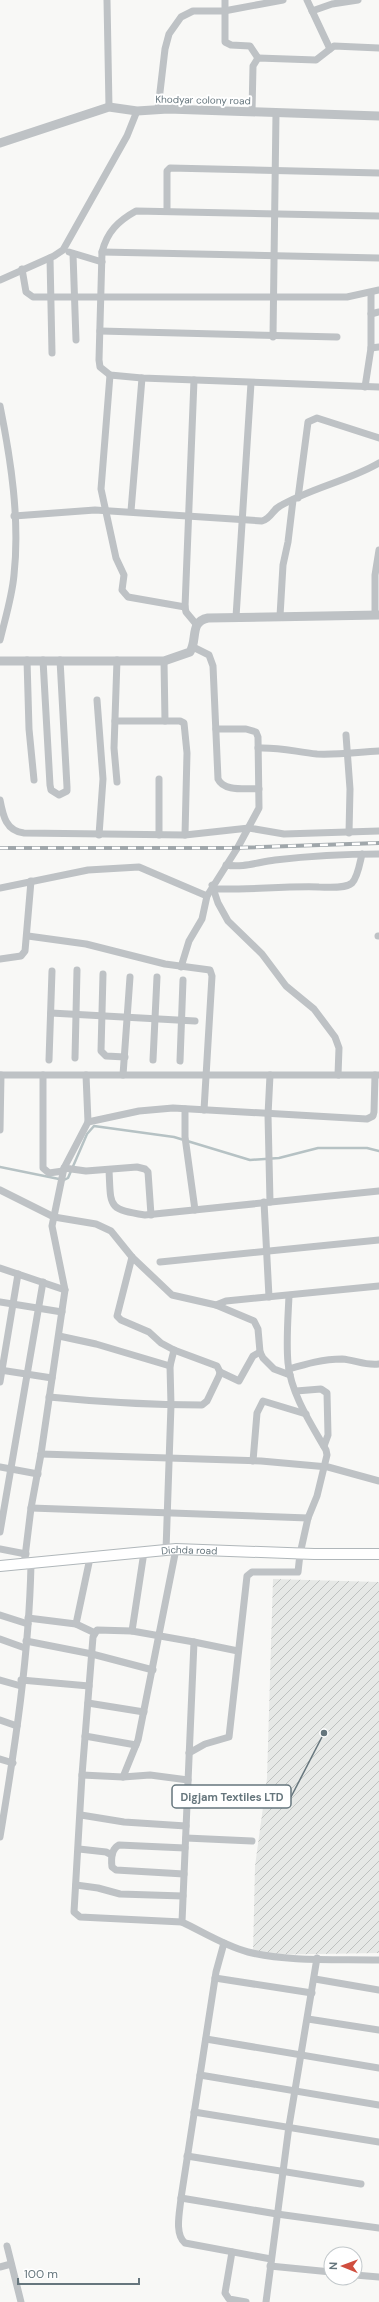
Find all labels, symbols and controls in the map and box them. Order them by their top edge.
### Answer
street label: Khodyar colony road [155,93,251,107]
street label: Dichda road [160,1543,218,1557]
callout: Digjam Textiles LTD [172,1785,291,1808]
text: Digjam Textiles LTD [180,1790,284,1804]
north arrow [323,2246,363,2286]
scale bar [18,2260,139,2286]
text: N [326,2262,340,2270]
text: 100 m [24,2266,58,2282]

